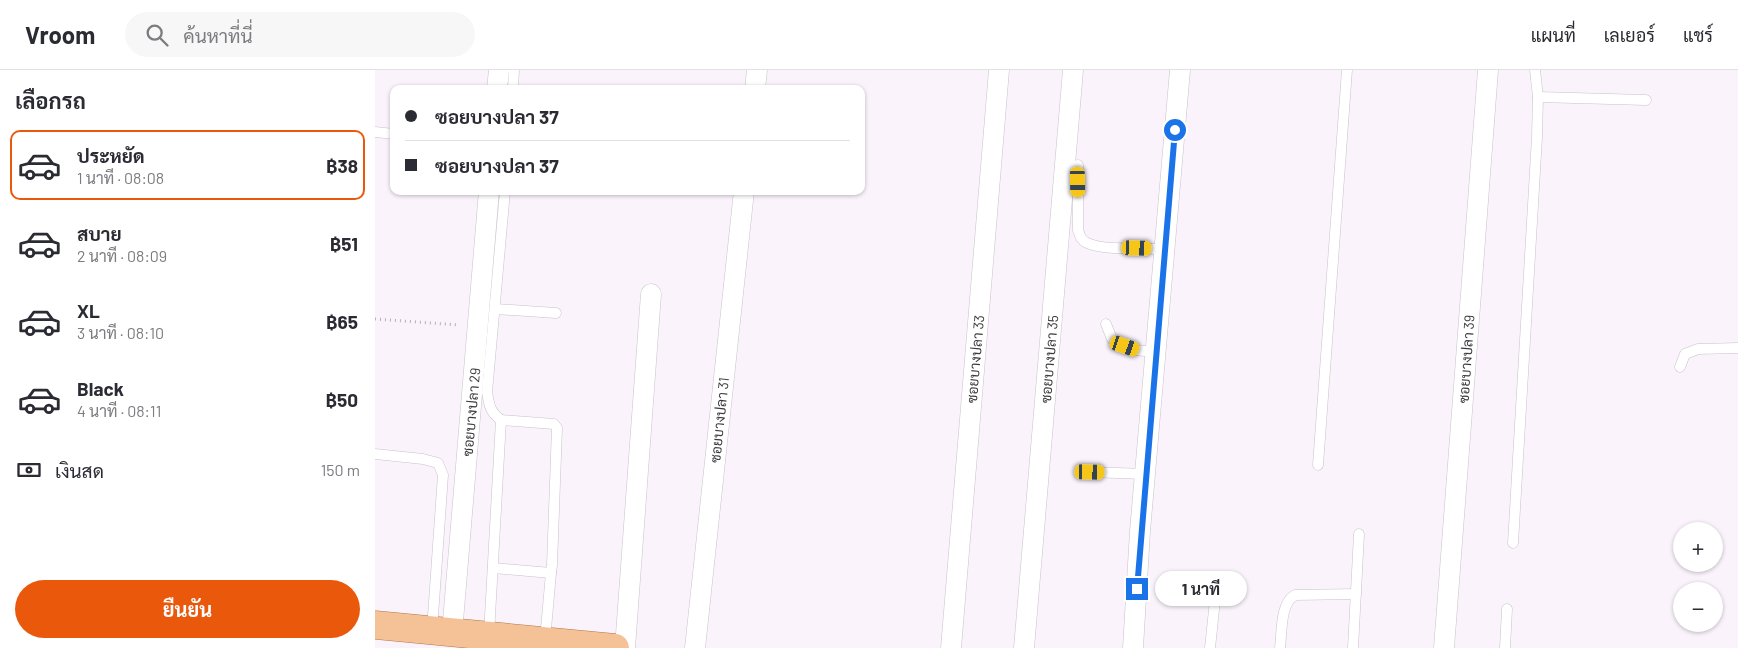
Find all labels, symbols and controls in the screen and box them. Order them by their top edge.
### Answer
search box [125,12,475,57]
text: Vroom [25,20,95,49]
icon: search [143,21,171,49]
text: ค้นหาที่นี่ [183,24,253,47]
text: แผนที่ [1531,24,1576,46]
text: เลเยอร์ [1604,24,1655,46]
text: แชร์ [1683,24,1713,46]
text: เลือกรถ [15,87,86,113]
text: ซอยบางปลา 37 [435,105,559,128]
route start [1164,119,1186,141]
icon: car [17,143,62,188]
text: ประหยัด [77,144,145,167]
text: ฿38 [326,154,358,177]
text: ซอยบางปลา 37 [435,154,559,177]
car [1070,167,1085,197]
text: 1 นาที · 08:08 [77,168,164,187]
icon: car [17,221,62,266]
text: สบาย [77,222,122,245]
text: ฿51 [330,232,358,255]
car [1121,240,1152,256]
text: 2 นาที · 08:09 [77,246,167,265]
icon: car [17,299,62,344]
text: XL [77,299,100,322]
text: ฿65 [326,310,358,333]
street label: ซอยบางปลา 33 [963,314,987,404]
street label: ซอยบางปลา 35 [1037,314,1061,404]
street label: ซอยบางปลา 39 [1454,314,1478,404]
text: 3 นาที · 08:10 [77,323,164,342]
car [1108,334,1141,358]
street label: ซอยบางปลา 29 [459,367,483,457]
street label: ซอยบางปลา 31 [706,376,732,464]
icon: car [17,377,62,422]
text: Black [77,377,124,400]
text: ฿50 [325,388,358,411]
text: 4 นาที · 08:11 [77,401,161,420]
icon: cash [15,456,43,484]
text: เงินสด [55,459,104,482]
text: 150 m [321,460,360,479]
car [1074,464,1105,480]
map controls [1673,522,1723,632]
button: + [1673,522,1723,572]
callout: 1 นาที [1155,572,1247,606]
route end [1126,578,1148,600]
text: 1 นาที [1182,579,1220,598]
button: ยืนยัน [15,580,360,638]
button: − [1673,582,1723,632]

